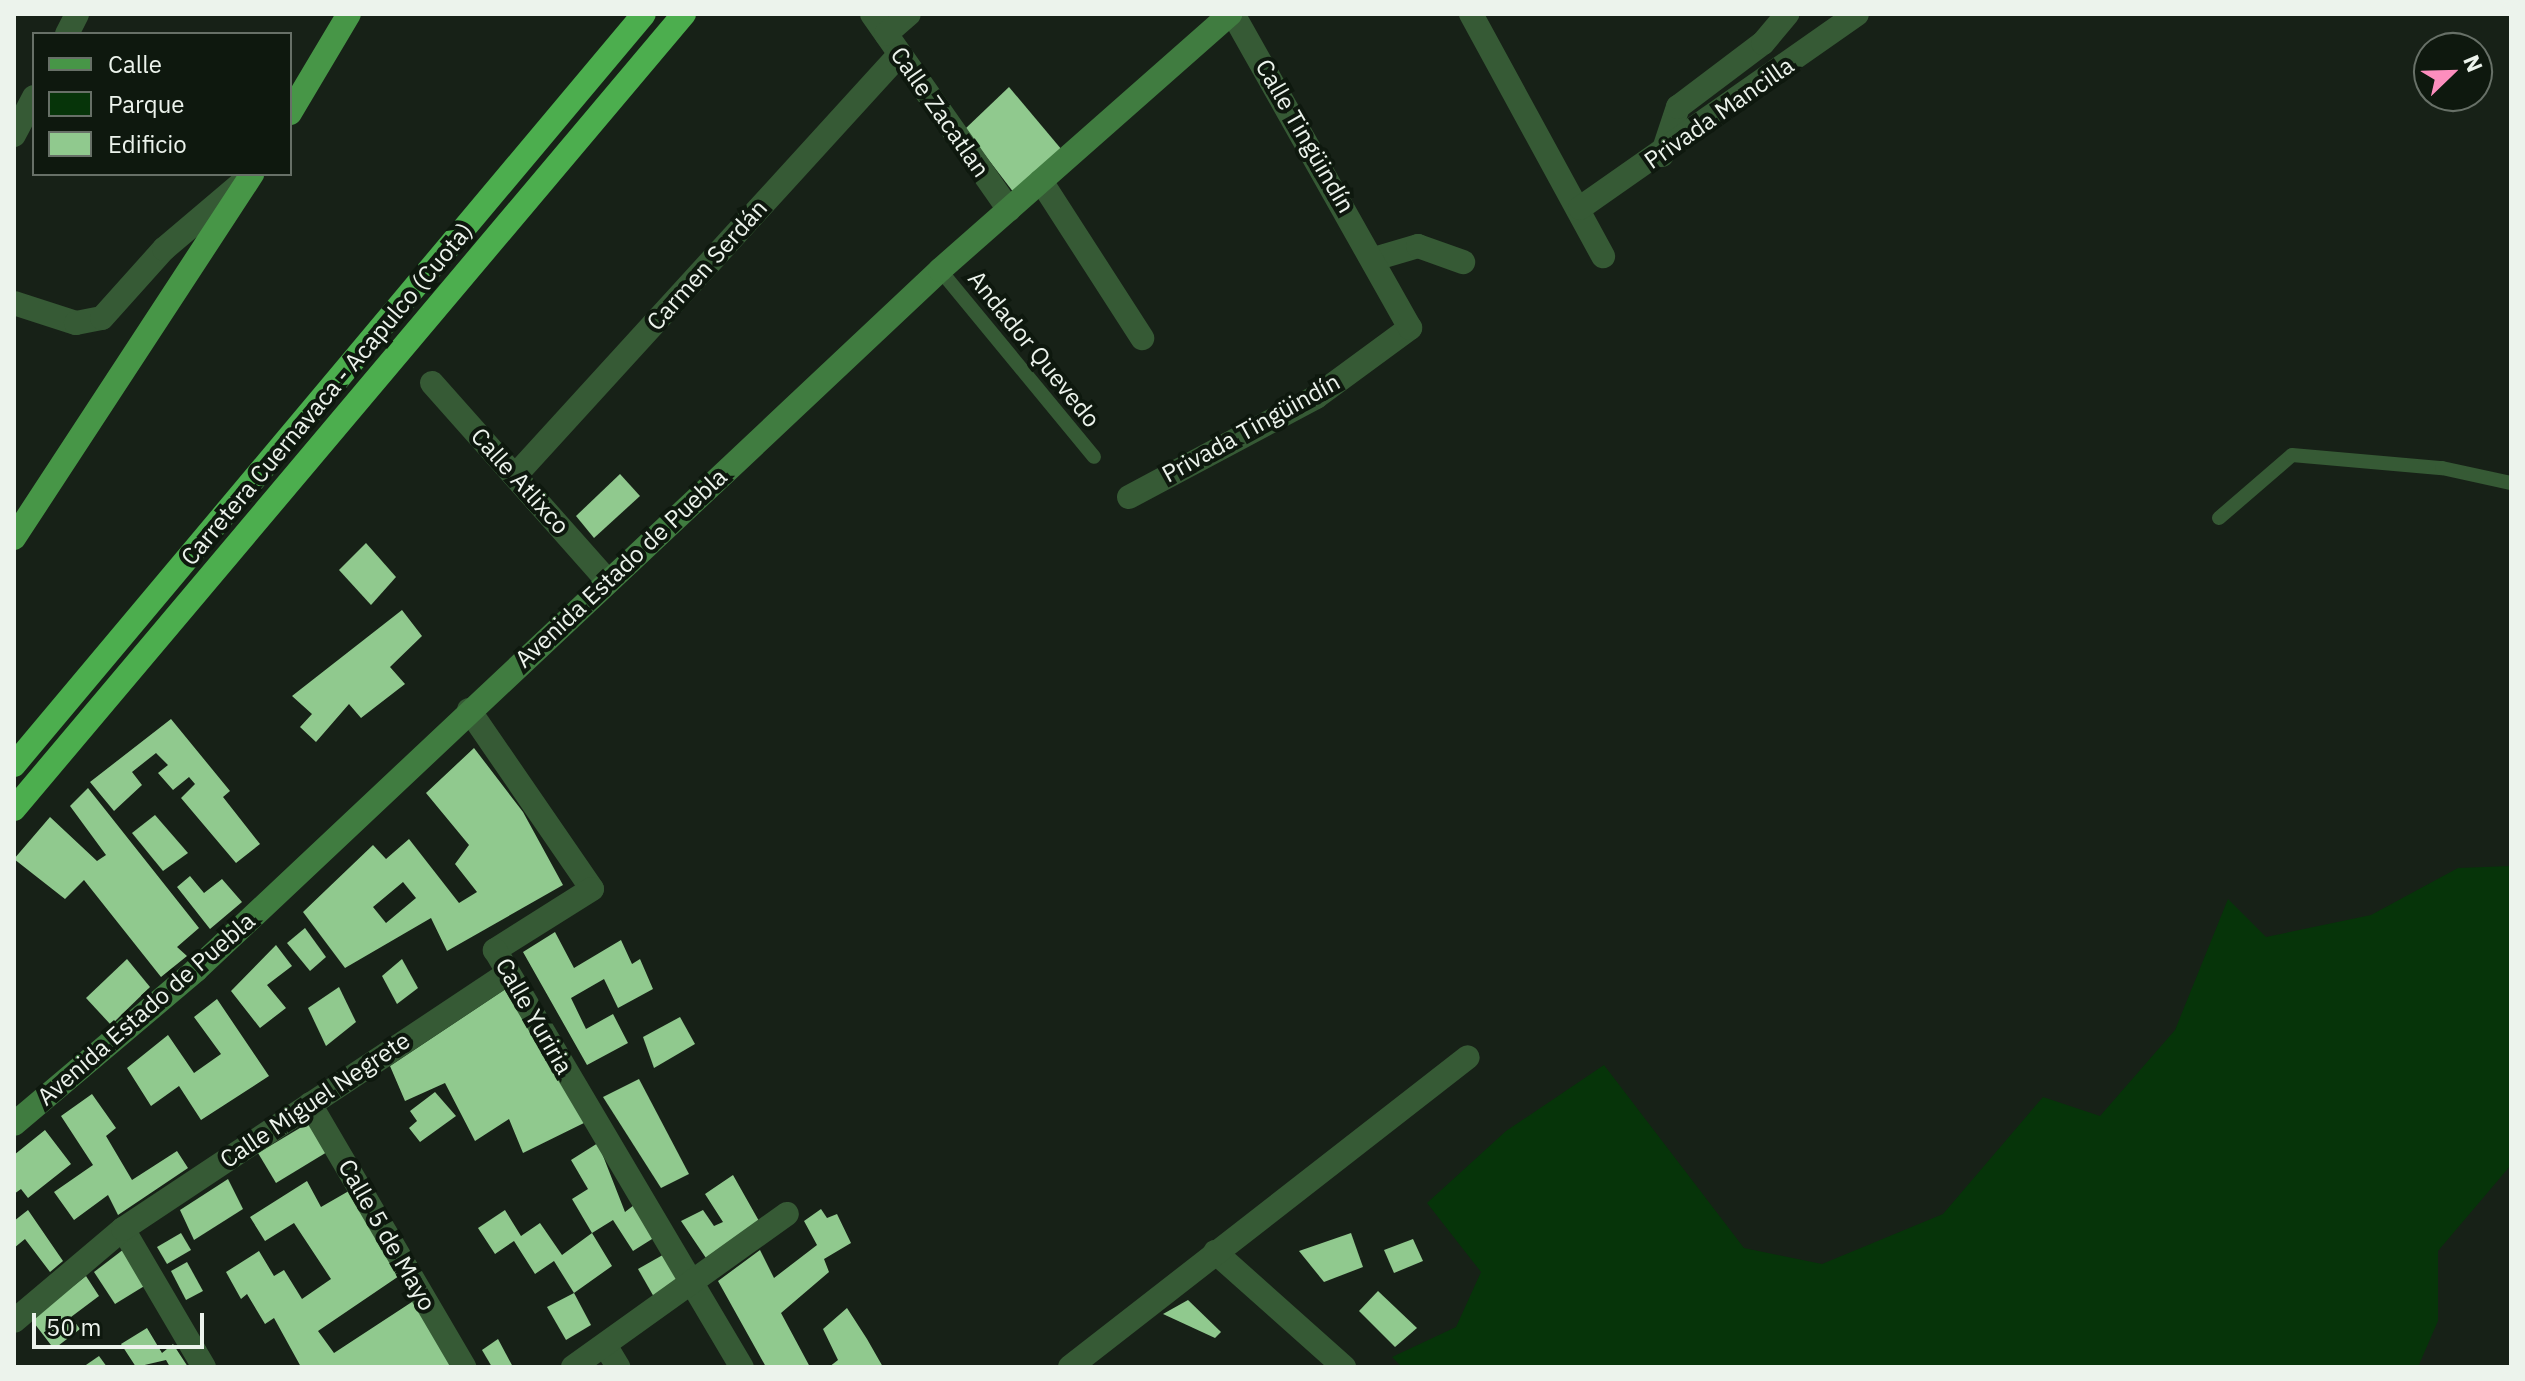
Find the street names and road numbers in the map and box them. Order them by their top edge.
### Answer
street label: Calle Zacatlan [884,41,996,183]
street label: Privada Mancilla [1639,51,1799,175]
street label: Calle Tingüindín [1249,54,1361,218]
street label: Carmen Serdán [641,194,773,336]
street label: Carretera Cuernavaca - Acapulco (Cuota) [175,217,479,571]
street label: Andador Quevedo [962,265,1106,433]
street label: Privada Tingüindín [1157,367,1345,489]
street label: Calle Atlixco [465,422,575,540]
street label: Avenida Estado de Puebla [509,462,733,674]
street label: Avenida Estado de Puebla [31,907,261,1111]
street label: Calle Yuriria [489,953,579,1079]
street label: Calle Miguel Negrete [215,1026,415,1174]
street label: Calle 5 de Mayo [332,1154,442,1316]

